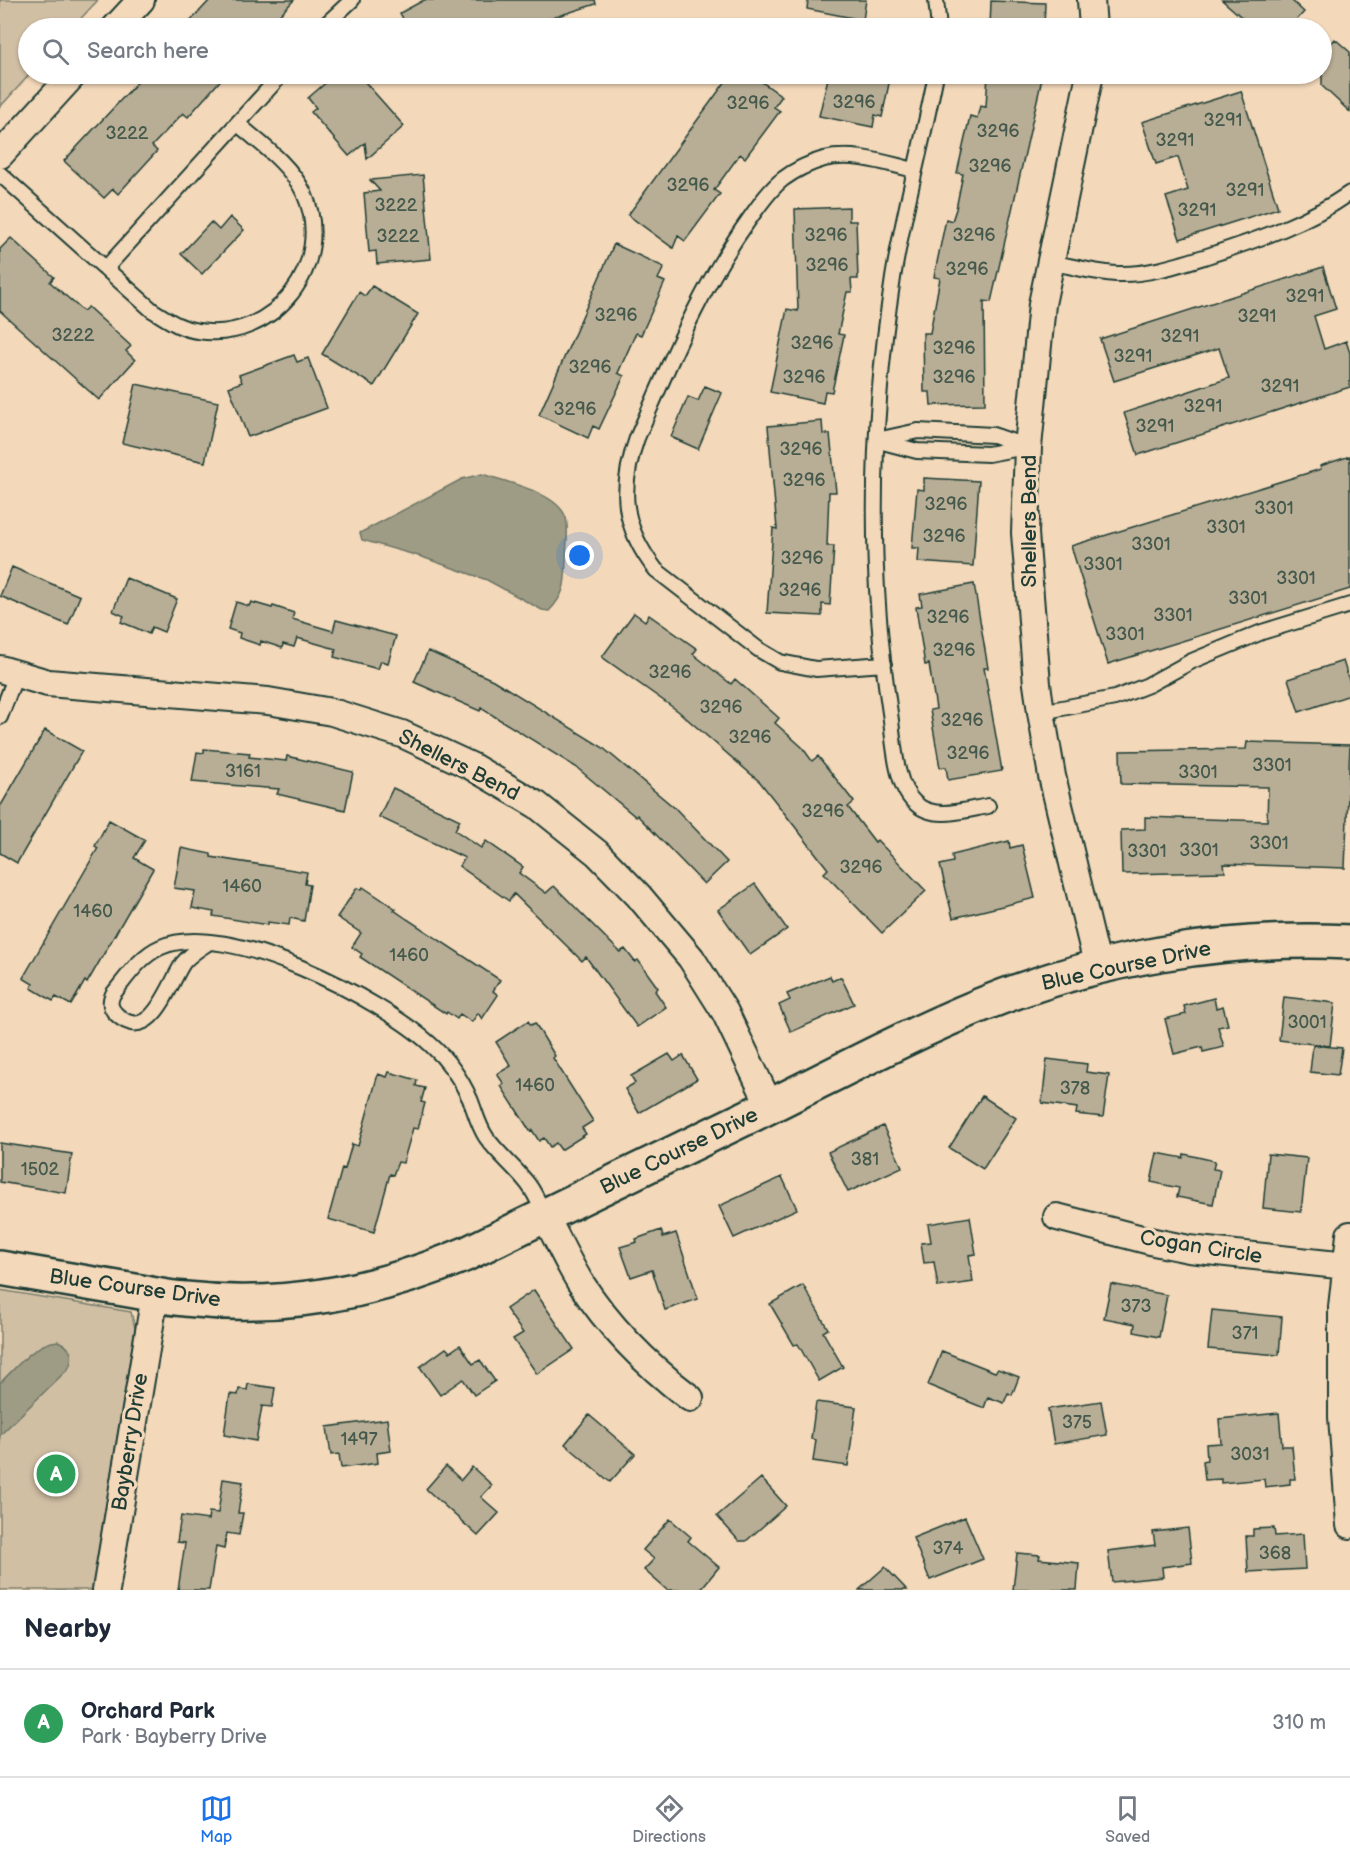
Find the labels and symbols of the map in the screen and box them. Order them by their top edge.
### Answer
house number: 3296 [832,92,876,113]
house number: 3296 [726,93,770,114]
house number: 3291 [1203,110,1243,131]
house number: 3296 [976,121,1020,142]
house number: 3222 [106,123,149,144]
house number: 3291 [1155,130,1195,151]
house number: 3296 [968,156,1012,177]
house number: 3296 [666,175,710,196]
house number: 3291 [1225,180,1265,201]
house number: 3222 [375,195,418,216]
house number: 3291 [1177,200,1217,221]
house number: 3296 [804,225,848,246]
house number: 3296 [952,225,996,246]
house number: 3222 [377,226,420,247]
house number: 3296 [805,255,849,276]
house number: 3296 [945,259,989,280]
house number: 3291 [1285,286,1325,307]
house number: 3296 [594,305,638,326]
house number: 3291 [1237,306,1277,327]
house number: 3222 [52,325,95,346]
house number: 3291 [1160,326,1200,347]
house number: 3296 [790,333,834,354]
house number: 3296 [932,338,976,359]
house number: 3291 [1113,346,1153,367]
house number: 3296 [568,357,612,378]
house number: 3296 [782,367,826,388]
house number: 3296 [932,367,976,388]
house number: 3291 [1260,376,1300,397]
house number: 3291 [1183,396,1223,417]
house number: 3296 [553,399,597,420]
house number: 3291 [1135,416,1175,437]
house number: 3296 [779,439,823,460]
street label: Shellers Bend [1017,455,1042,587]
house number: 3296 [782,470,826,491]
house number: 3296 [924,494,968,515]
house number: 3301 [1254,498,1294,519]
house number: 3301 [1206,517,1246,538]
house number: 3296 [922,526,966,547]
house number: 3301 [1131,534,1171,555]
your location [565,541,594,570]
house number: 3296 [780,548,824,569]
house number: 3301 [1083,554,1123,575]
house number: 3301 [1276,568,1316,589]
house number: 3296 [778,580,822,601]
house number: 3301 [1228,588,1268,609]
house number: 3301 [1153,605,1193,626]
house number: 3296 [926,607,970,628]
house number: 3301 [1105,624,1145,645]
house number: 3296 [932,640,976,661]
house number: 3296 [648,662,692,683]
house number: 3296 [699,697,743,718]
house number: 3296 [940,710,984,731]
street label: Shellers Bend [394,724,524,806]
house number: 3296 [728,727,772,748]
house number: 3296 [946,743,990,764]
house number: 3301 [1252,755,1292,776]
house number: 3161 [225,761,261,782]
house number: 3301 [1178,762,1218,783]
house number: 3296 [801,801,845,822]
house number: 3301 [1249,833,1289,854]
house number: 3301 [1179,840,1219,861]
house number: 3301 [1127,841,1167,862]
house number: 3296 [839,857,883,878]
house number: 1460 [222,876,262,897]
house number: 1460 [73,901,113,922]
street label: Blue Course Drive [1039,936,1213,996]
house number: 1460 [389,945,429,966]
house number: 3001 [1287,1012,1327,1033]
house number: 1460 [515,1075,555,1096]
house number: 378 [1060,1078,1090,1099]
street label: Blue Course Drive [596,1102,762,1200]
house number: 381 [851,1149,879,1170]
house number: 1502 [21,1159,60,1180]
street label: Cogan Circle [1138,1225,1264,1269]
street label: Blue Course Drive [48,1264,222,1312]
house number: 373 [1121,1296,1151,1317]
house number: 371 [1232,1323,1258,1344]
street label: Bayberry Drive [107,1371,153,1513]
house number: 375 [1062,1412,1092,1433]
house number: 1497 [340,1429,378,1450]
house number: 3031 [1230,1444,1270,1465]
pin: A [36,1452,76,1496]
house number: 374 [933,1538,963,1559]
house number: 368 [1259,1543,1291,1564]

